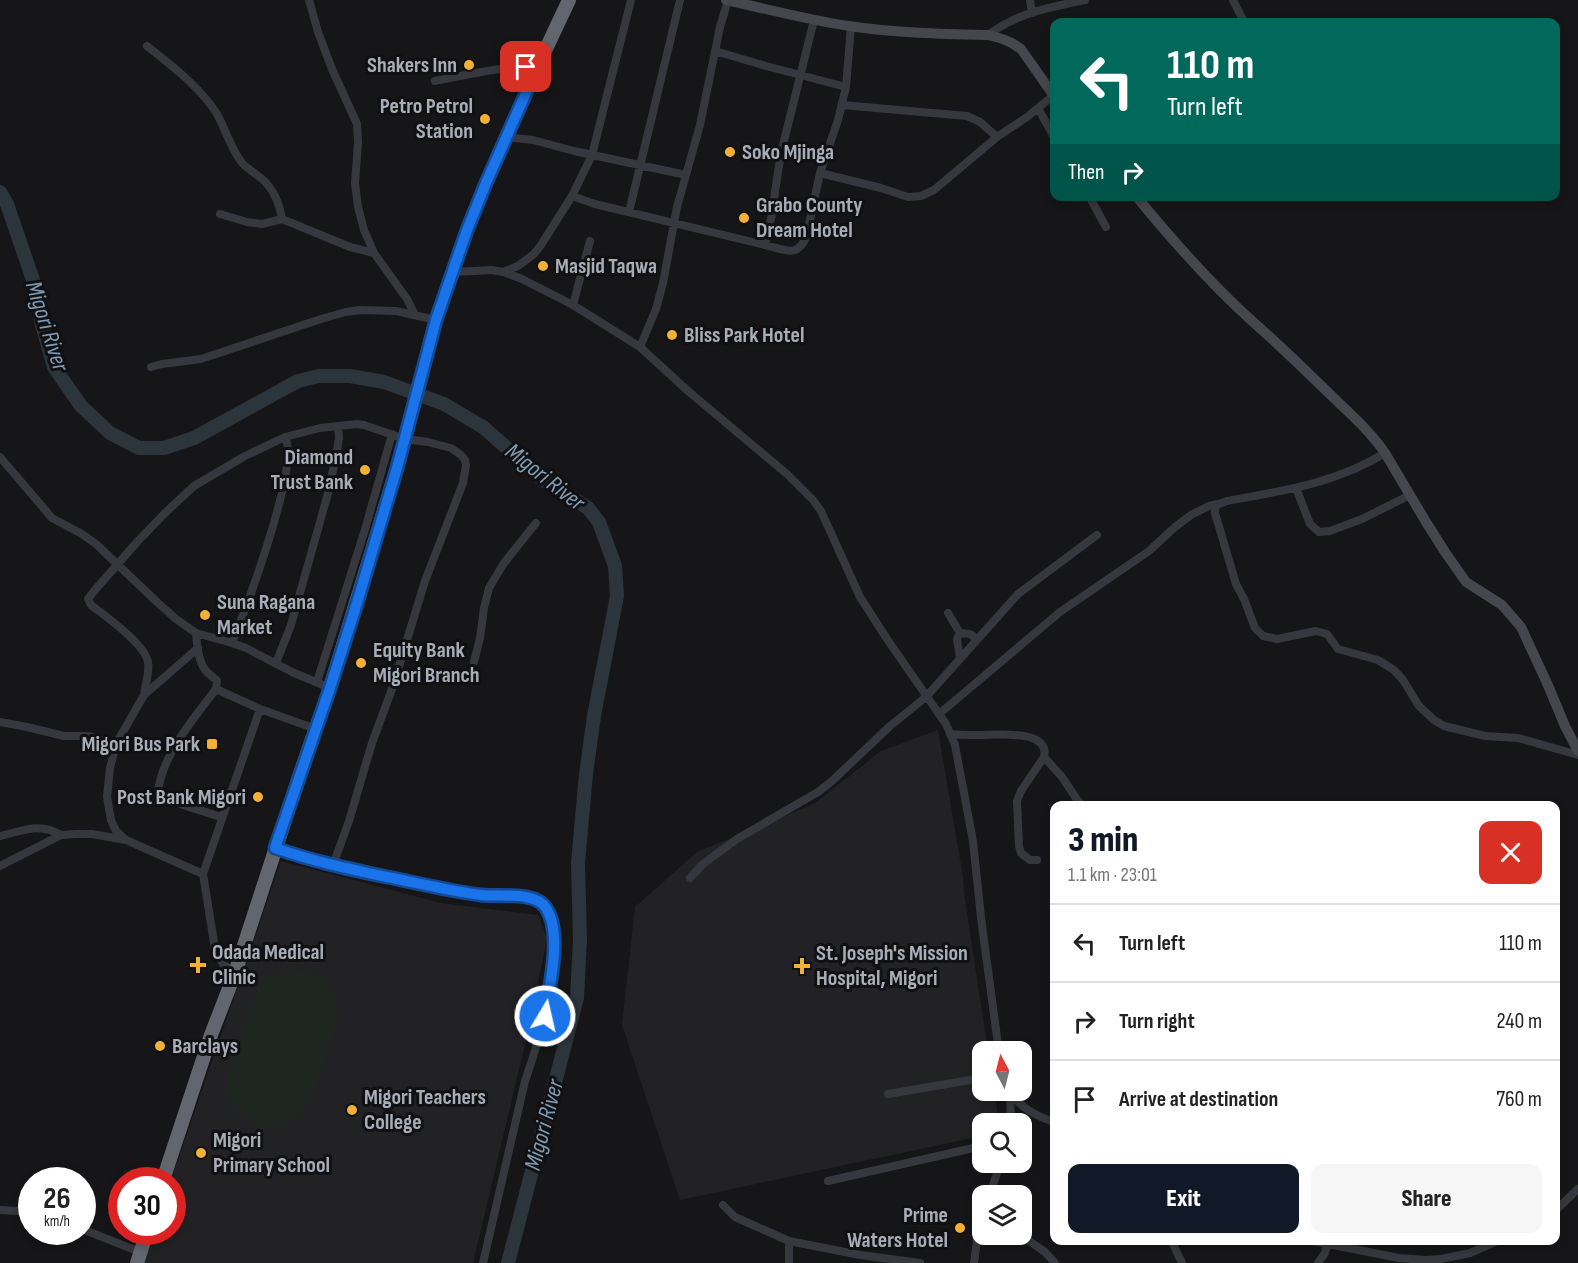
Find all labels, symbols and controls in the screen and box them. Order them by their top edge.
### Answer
text: 110 m [1167,40,1254,91]
pin [500,41,551,92]
icon: left [1068,42,1146,120]
icon: arrive [509,50,542,83]
place label: Shakers Inn [367,52,457,79]
marker: Shakers Inn [462,58,476,72]
text: Turn left [1167,91,1243,123]
place label: Petro Petrol Station [380,93,473,145]
marker: Petro Petrol Station [478,112,492,126]
place label: Soko Mjinga [742,139,834,166]
marker: Soko Mjinga [723,145,737,159]
icon: right [1116,156,1149,189]
text: Then [1068,159,1104,186]
place label: Grabo County Dream Hotel [756,192,862,244]
marker: Grabo County Dream Hotel [737,211,751,225]
place label: Masjid Taqwa [555,253,657,280]
marker: Masjid Taqwa [536,259,550,273]
water label: Migori River [19,277,76,376]
place label: Bliss Park Hotel [684,322,804,349]
marker: Bliss Park Hotel [665,328,679,342]
water label: Migori River [499,437,592,518]
place label: Diamond Trust Bank [271,444,354,496]
marker: Diamond Trust Bank [358,463,372,477]
place label: Suna Ragana Market [217,589,315,641]
marker: Suna Ragana Market [198,608,212,622]
place label: Equity Bank Migori Branch [373,637,480,689]
marker: Equity Bank Migori Branch [354,656,368,670]
place label: Migori Bus Park [82,731,201,758]
marker: Migori Bus Park [205,737,219,751]
place label: Post Bank Migori [117,784,246,811]
marker: Post Bank Migori [251,790,265,804]
text: 3 min [1068,819,1138,862]
button: close [1479,821,1542,884]
text: 1.1 km · 23:01 [1068,863,1157,887]
icon: left [1068,927,1101,960]
text: Turn left [1119,930,1185,957]
text: 110 m [1499,930,1542,957]
place label: Odada Medical Clinic [212,939,324,991]
place label: St. Joseph's Mission Hospital, Migori [816,940,968,992]
marker: Odada Medical Clinic [189,956,207,974]
marker: St. Joseph's Mission Hospital, Migori [793,957,811,975]
position arrow [513,984,577,1048]
icon: right [1068,1005,1101,1038]
text: Turn right [1119,1008,1195,1035]
text: 240 m [1496,1008,1542,1035]
place label: Barclays [172,1033,238,1060]
marker: Barclays [153,1039,167,1053]
north arrow [972,1041,1032,1101]
map controls [972,1041,1032,1245]
water label: Migori River [518,1075,570,1174]
icon: arrive [1068,1083,1101,1116]
place label: Migori Teachers College [364,1084,486,1136]
text: Arrive at destination [1119,1086,1278,1113]
text: 760 m [1496,1086,1542,1113]
marker: Migori Teachers College [345,1103,359,1117]
button: search [972,1113,1032,1173]
place label: Migori Primary School [213,1127,330,1179]
marker: Migori Primary School [194,1146,208,1160]
button: Exit [1068,1164,1299,1233]
button: Share [1311,1164,1542,1233]
speed limit sign: 30 [108,1167,186,1245]
text: 26 [43,1181,71,1217]
button: layers [972,1185,1032,1245]
place label: Prime Waters Hotel [847,1202,948,1254]
text: km/h [44,1212,70,1231]
marker: Prime Waters Hotel [953,1221,967,1235]

